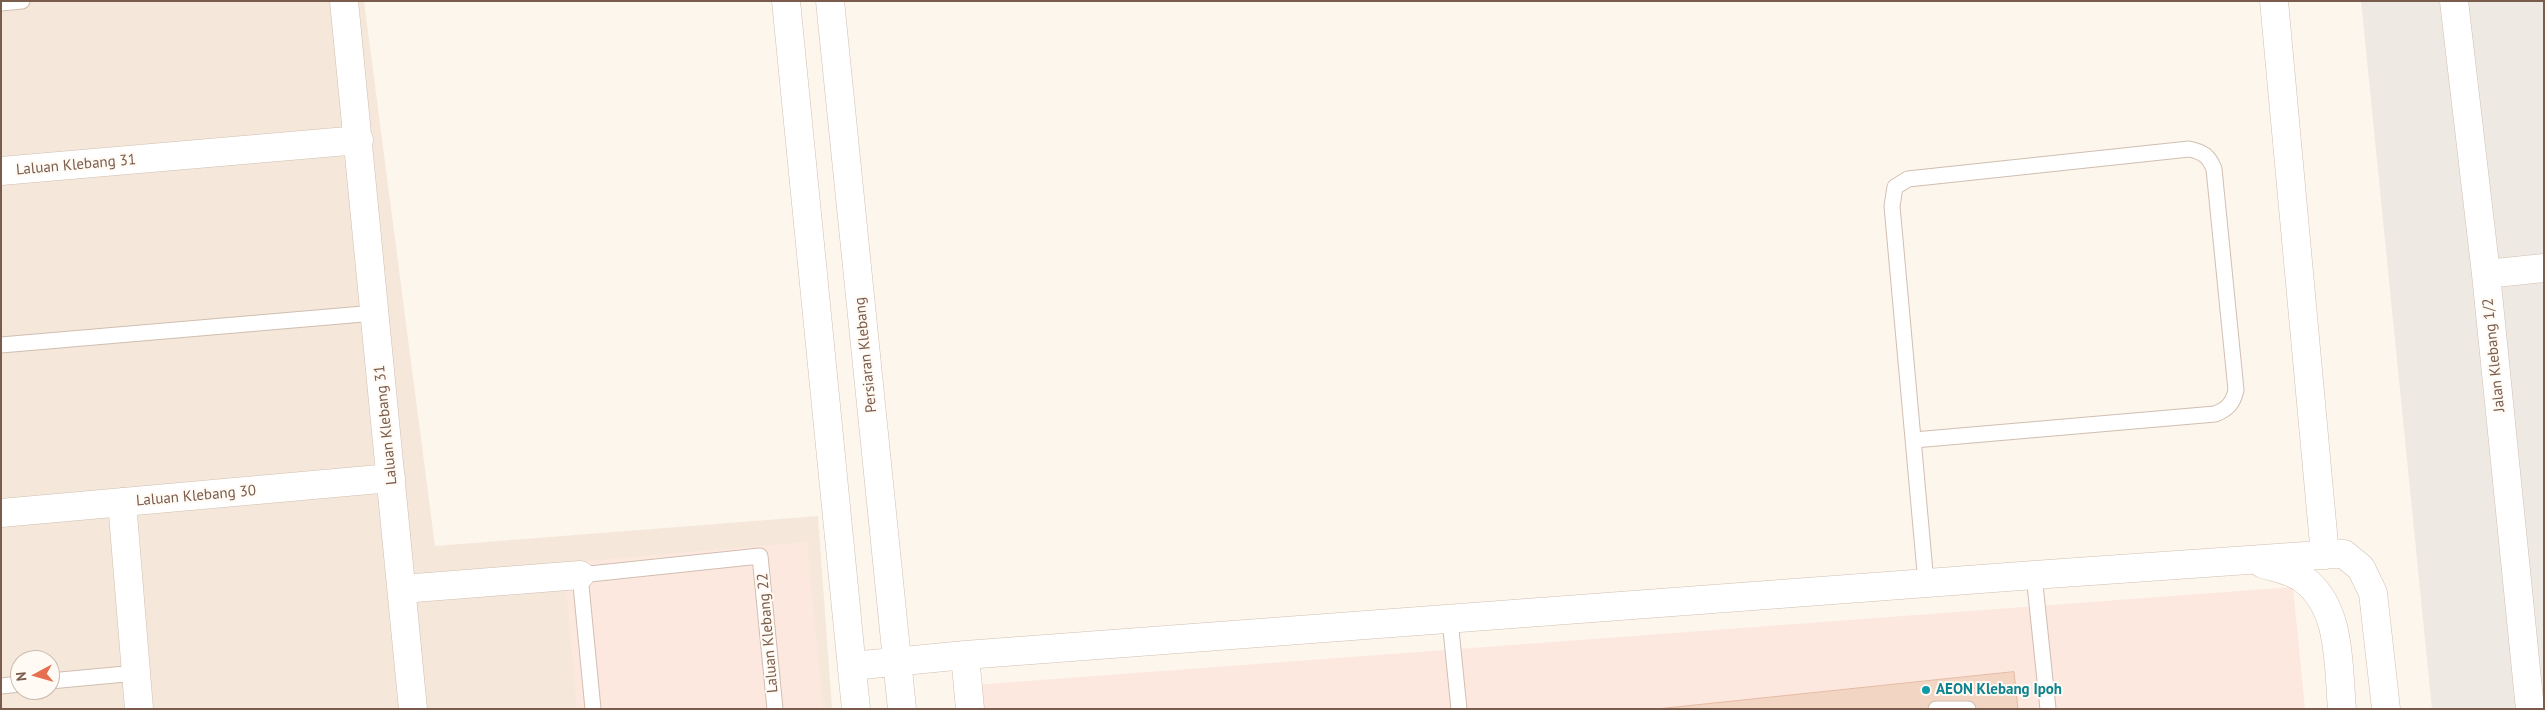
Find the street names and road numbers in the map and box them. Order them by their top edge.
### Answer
street label: Laluan Klebang 31 [15,151,137,179]
street label: Persiaran Klebang [851,296,881,414]
street label: Jalan Klebang 1/2 [2479,297,2509,413]
street label: Laluan Klebang 31 [371,364,401,486]
street label: Laluan Klebang 30 [135,482,257,510]
street label: Laluan Klebang 22 [754,572,782,694]

